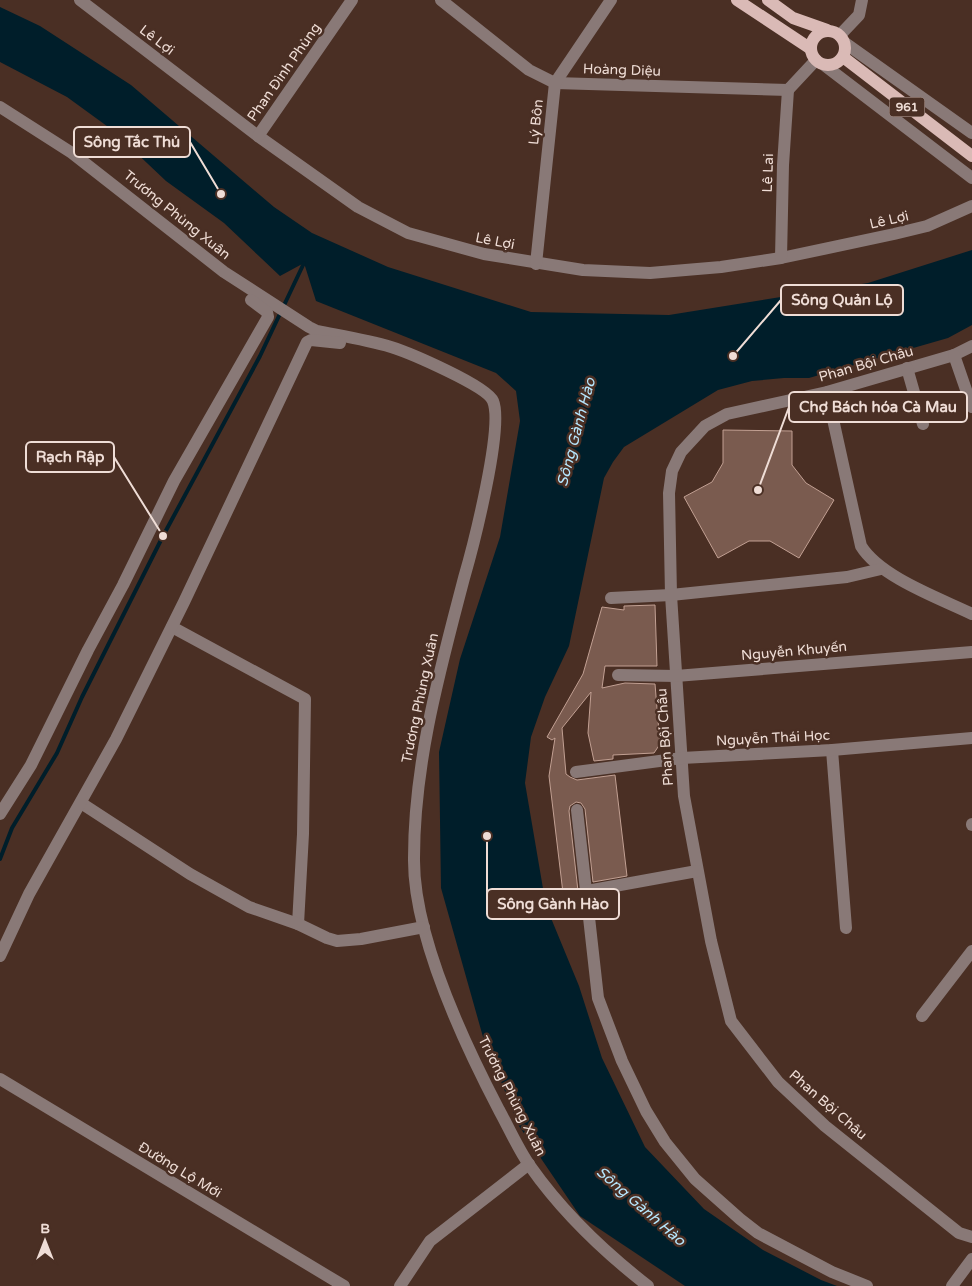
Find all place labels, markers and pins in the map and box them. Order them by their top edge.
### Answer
callout: Sông Tắc Thủ [74,127,190,157]
callout: Sông Quản Lộ [781,285,903,315]
callout: Chợ Bách hóa Cà Mau [789,392,967,422]
callout: Rạch Rập [26,442,114,472]
callout: Sông Gành Hào [487,889,619,919]

